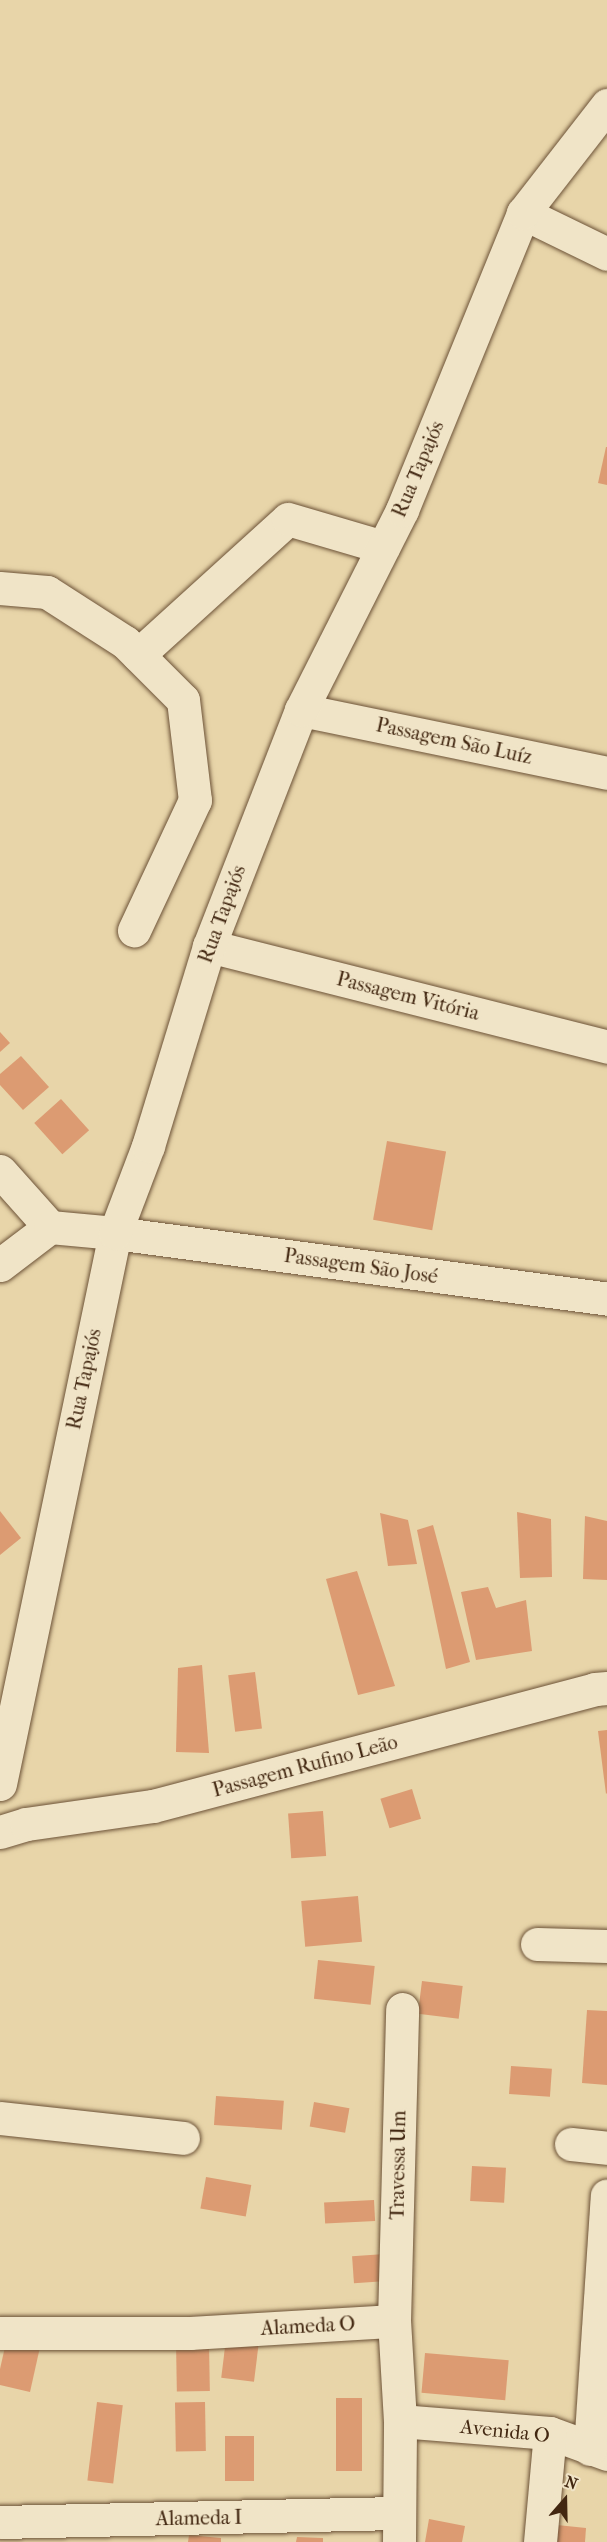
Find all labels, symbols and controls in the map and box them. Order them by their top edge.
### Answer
street label: Rua Tapajós [387,417,449,521]
street label: Passagem São Luíz [374,713,534,769]
street label: Rua Tapajós [193,862,251,966]
street label: Passagem Vitória [334,967,482,1025]
street label: Passagem São José [282,1243,440,1289]
street label: Rua Tapajós [62,1326,106,1432]
street label: Passagem Rufino Leão [210,1730,400,1802]
street label: Travessa Um [385,2110,411,2220]
street label: Alameda O [260,2312,356,2340]
street label: Avenida O [459,2414,551,2448]
north arrow [535,2470,595,2530]
text: N [562,2472,580,2494]
street label: Alameda I [156,2505,242,2531]

